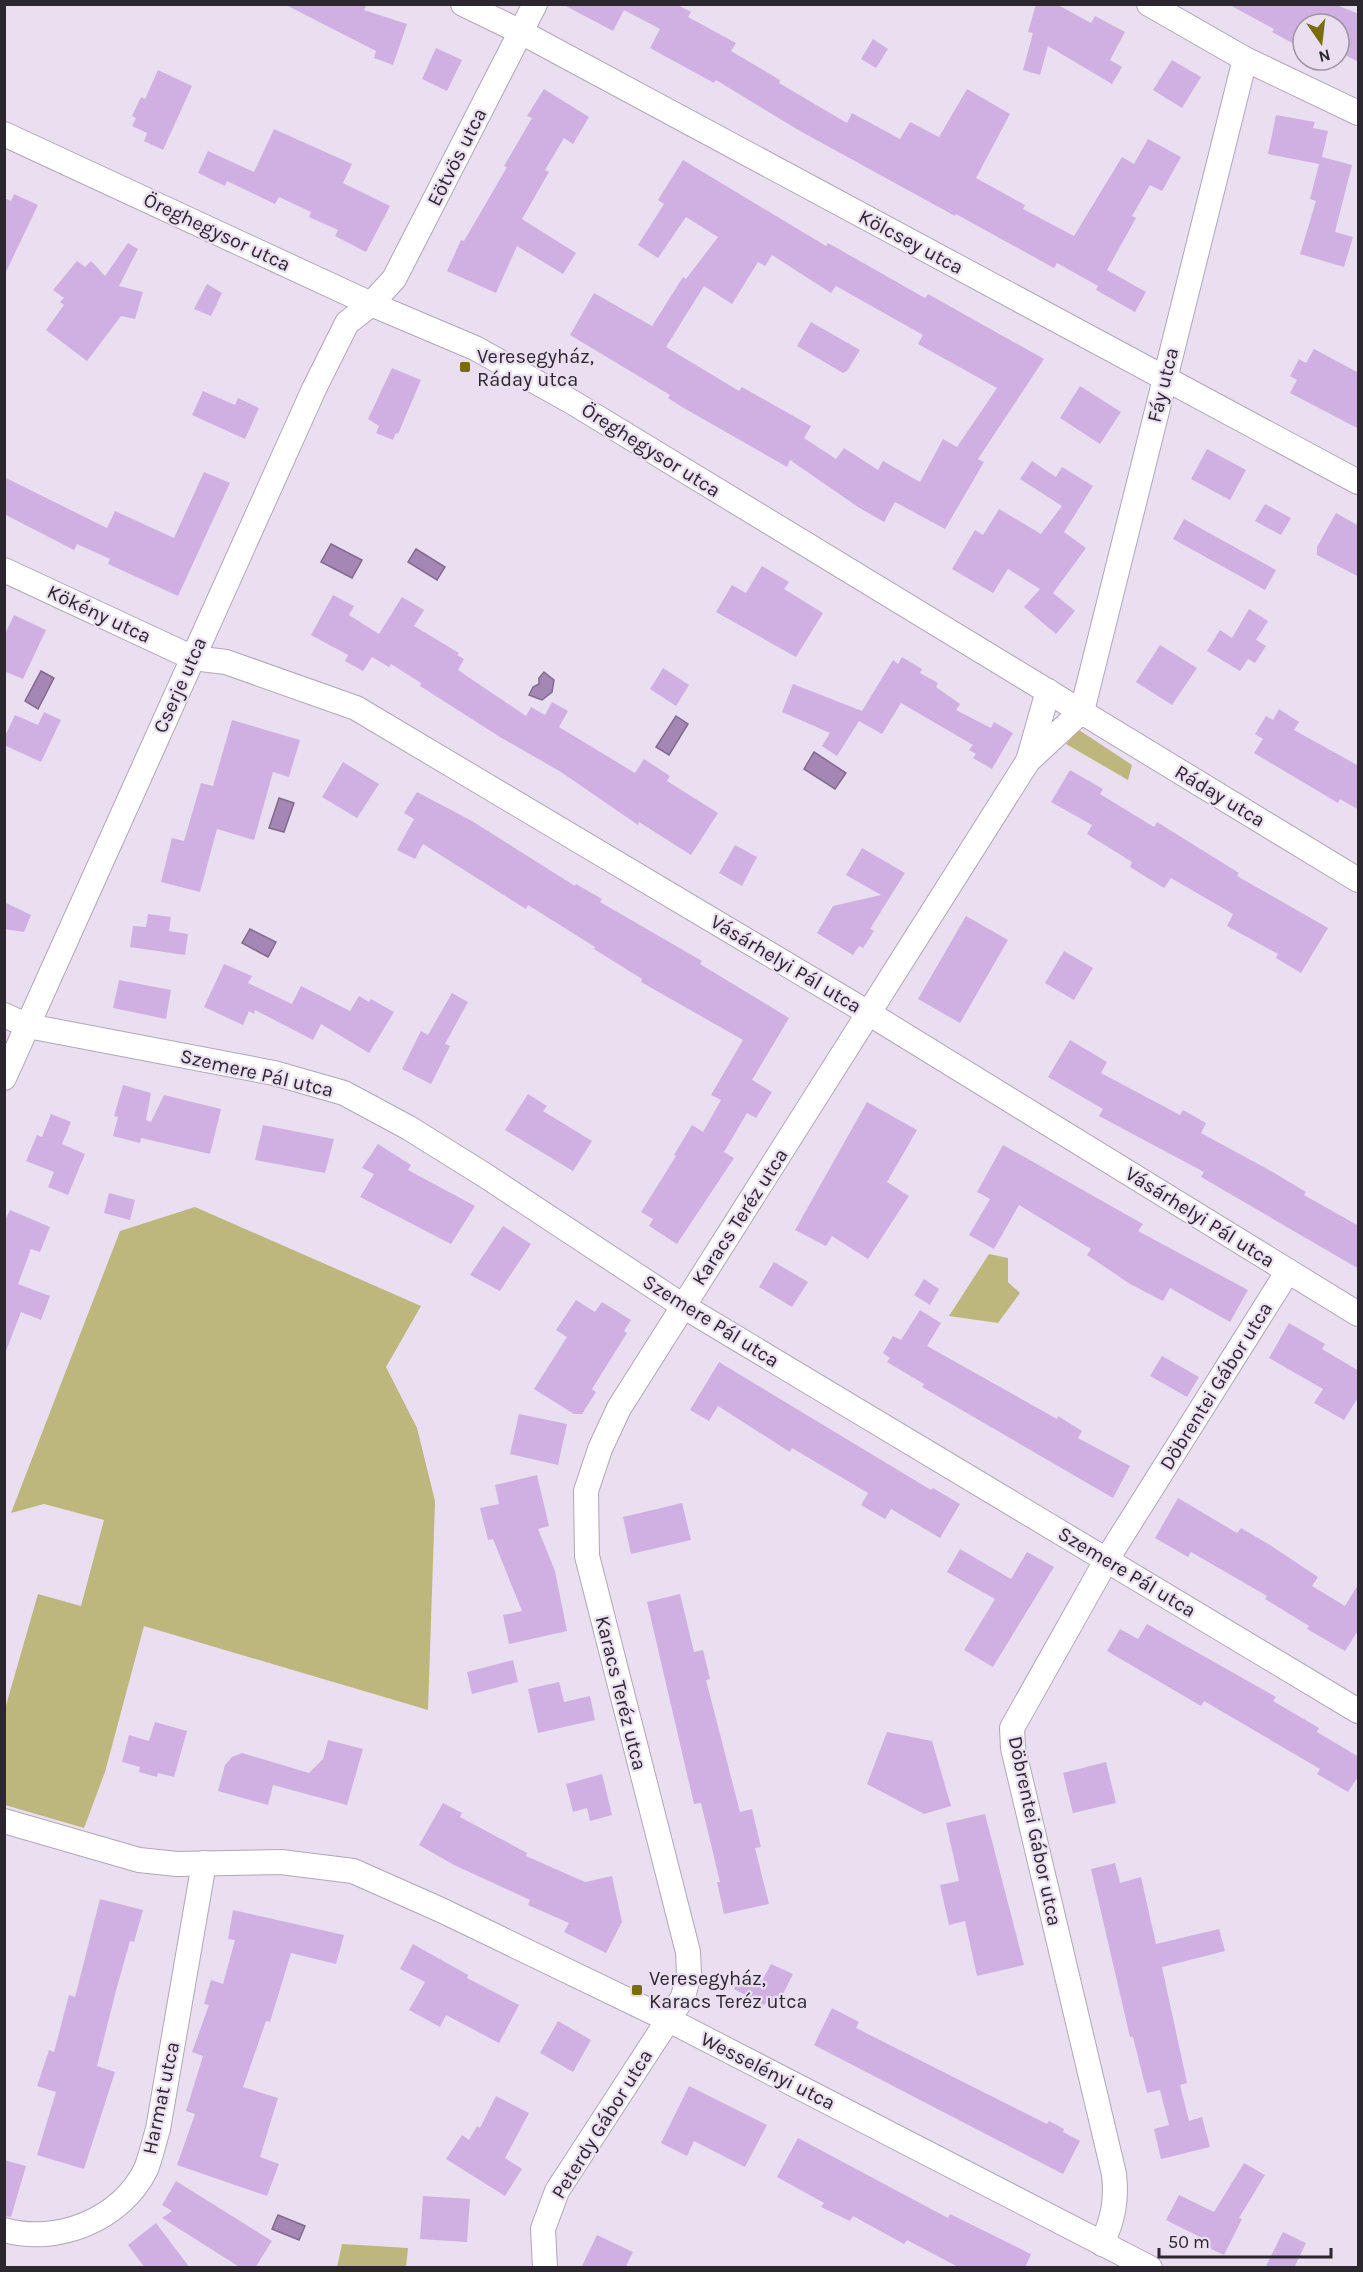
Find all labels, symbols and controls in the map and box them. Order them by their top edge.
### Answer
north arrow [1291,12,1351,72]
text: N [1317,45,1332,67]
street label: Eötvös utca [422,104,492,210]
street label: Öreghegysor utca [140,188,294,276]
street label: Kölcsey utca [855,205,967,279]
place label: Veresegyház, Ráday utca [477,345,594,391]
street label: Fáy utca [1143,345,1183,425]
marker: Veresegyház, Ráday utca [458,360,472,374]
street label: Öreghegysor utca [577,398,725,502]
street label: Kökény utca [44,580,154,648]
street label: Cserje utca [149,633,211,737]
street label: Ráday utca [1171,760,1269,832]
street label: Vásárhelyi Pál utca [706,910,866,1018]
street label: Szemere Pál utca [178,1044,336,1102]
street label: Karacs Teréz utca [687,1144,793,1290]
street label: Vásárhelyi Pál utca [1121,1162,1279,1272]
street label: Szemere Pál utca [639,1270,783,1372]
street label: Döbrentei Gábor utca [1155,1298,1277,1474]
street label: Szemere Pál utca [1054,1522,1200,1622]
street label: Karacs Teréz utca [591,1613,651,1773]
street label: Döbrentei Gábor utca [1004,1734,1066,1928]
place label: Veresegyház, Karacs Teréz utca [649,1967,807,2013]
marker: Veresegyház, Karacs Teréz utca [630,1983,644,1997]
street label: Wesselényi utca [697,2027,839,2115]
street label: Harmat utca [138,2040,184,2156]
street label: Peterdy Gábor utca [547,2045,657,2203]
scale bar [1159,2221,1332,2259]
text: 50 m [1168,2231,1210,2253]

